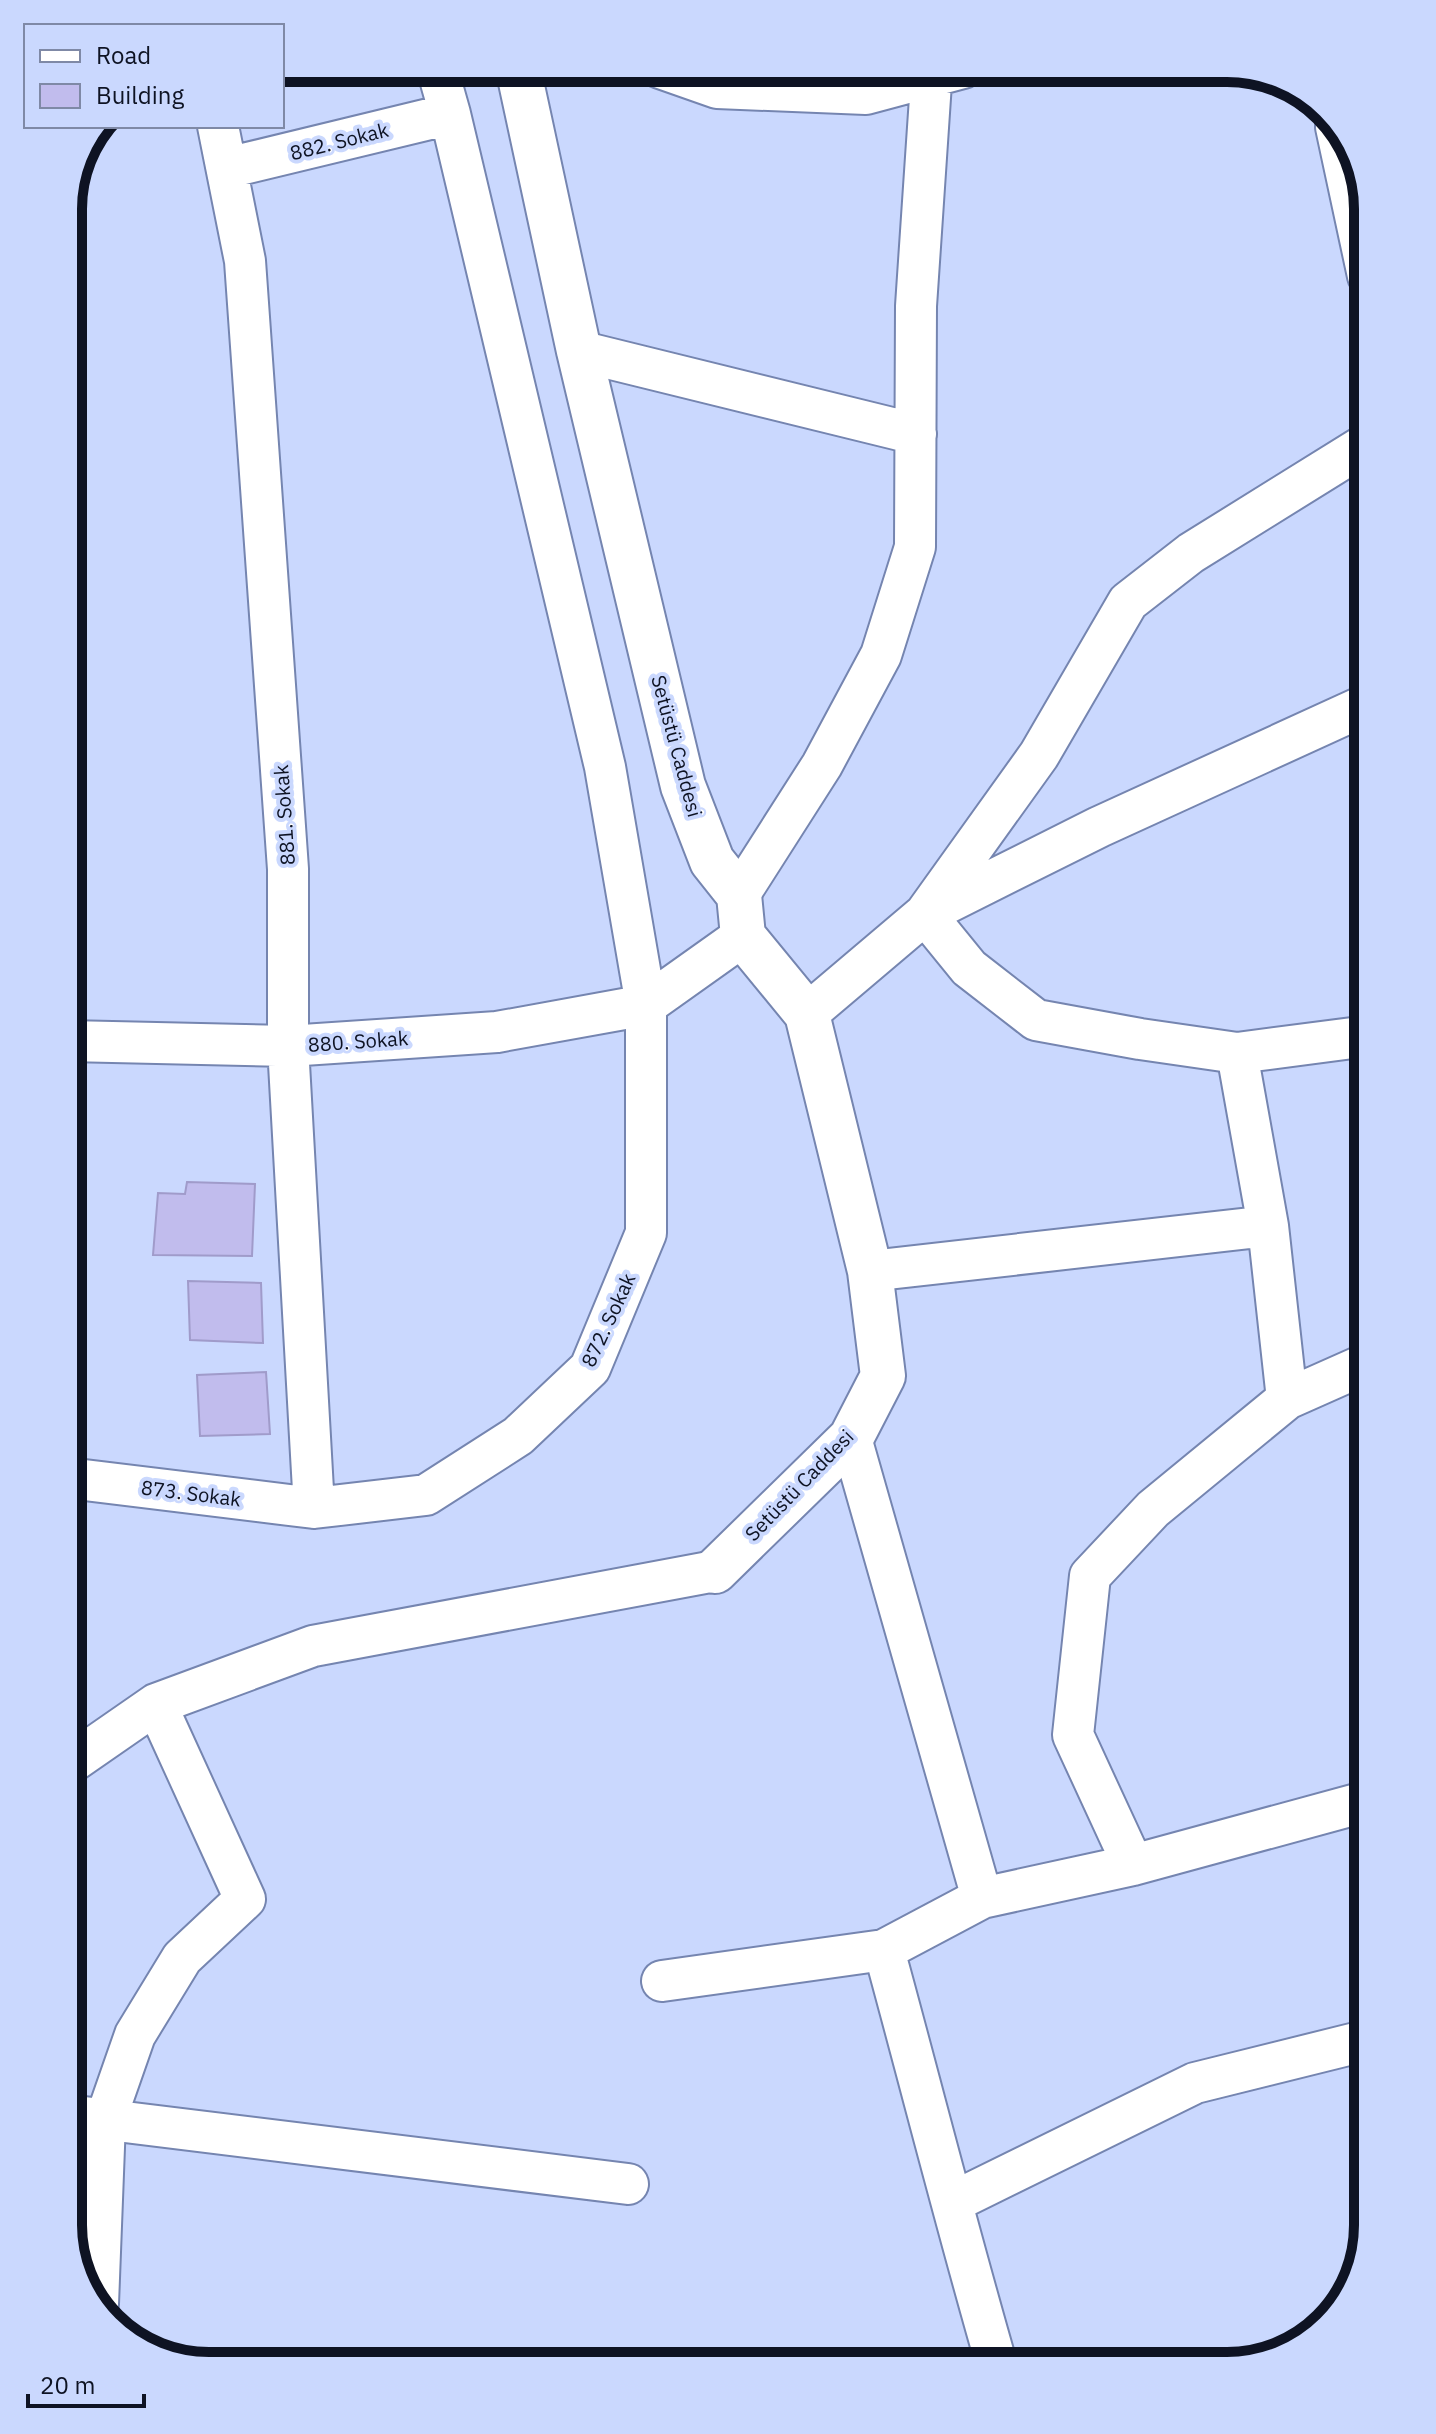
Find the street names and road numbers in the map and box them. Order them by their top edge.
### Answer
street label: 882. Sokak [287,116,392,166]
street label: Setüstü Caddesi [645,672,709,820]
street label: 881. Sokak [267,763,301,866]
street label: 880. Sokak [307,1024,410,1058]
street label: 872. Sokak [574,1268,642,1371]
street label: Setüstü Caddesi [739,1423,859,1547]
street label: 873. Sokak [139,1473,243,1513]

